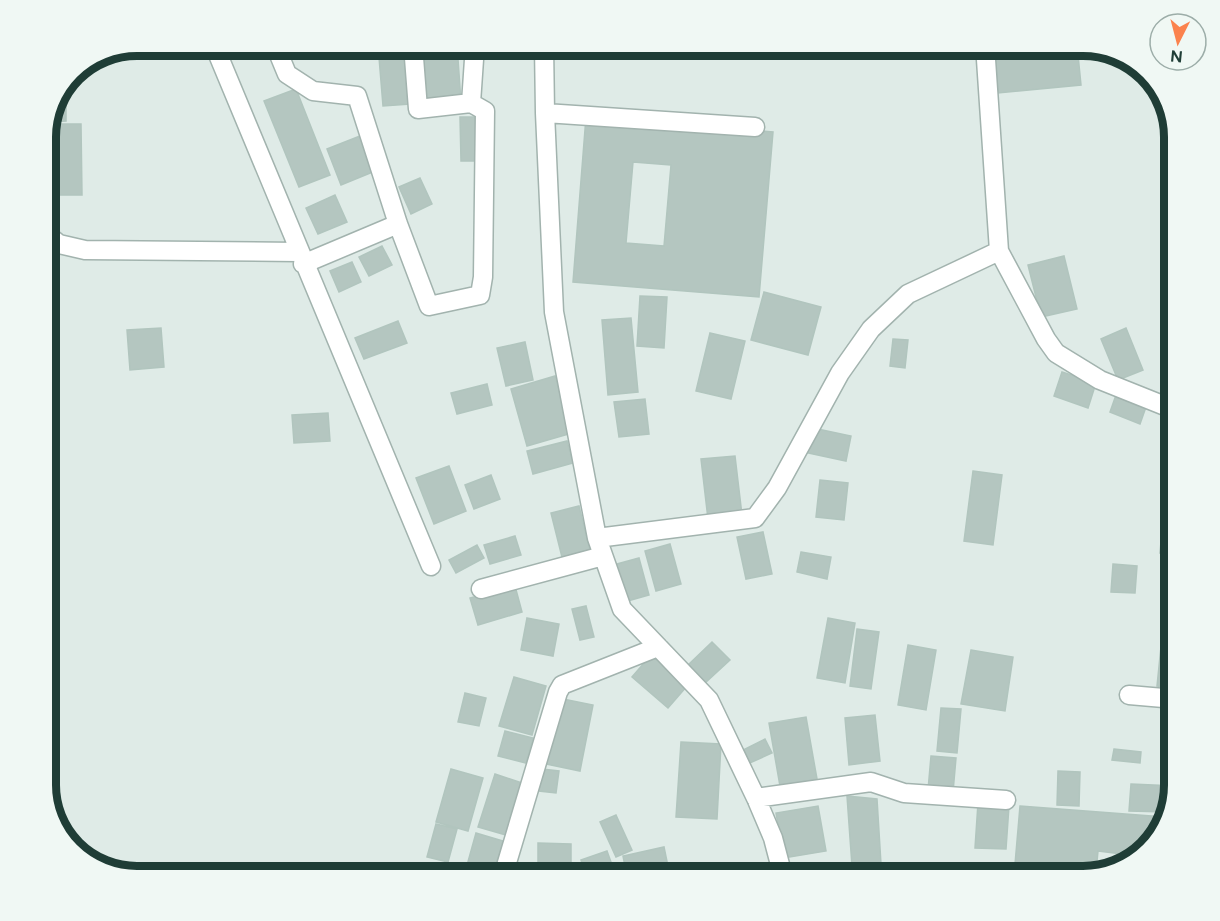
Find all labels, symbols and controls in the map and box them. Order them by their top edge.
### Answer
north arrow [1148,12,1208,72]
text: N [1169,46,1184,67]

